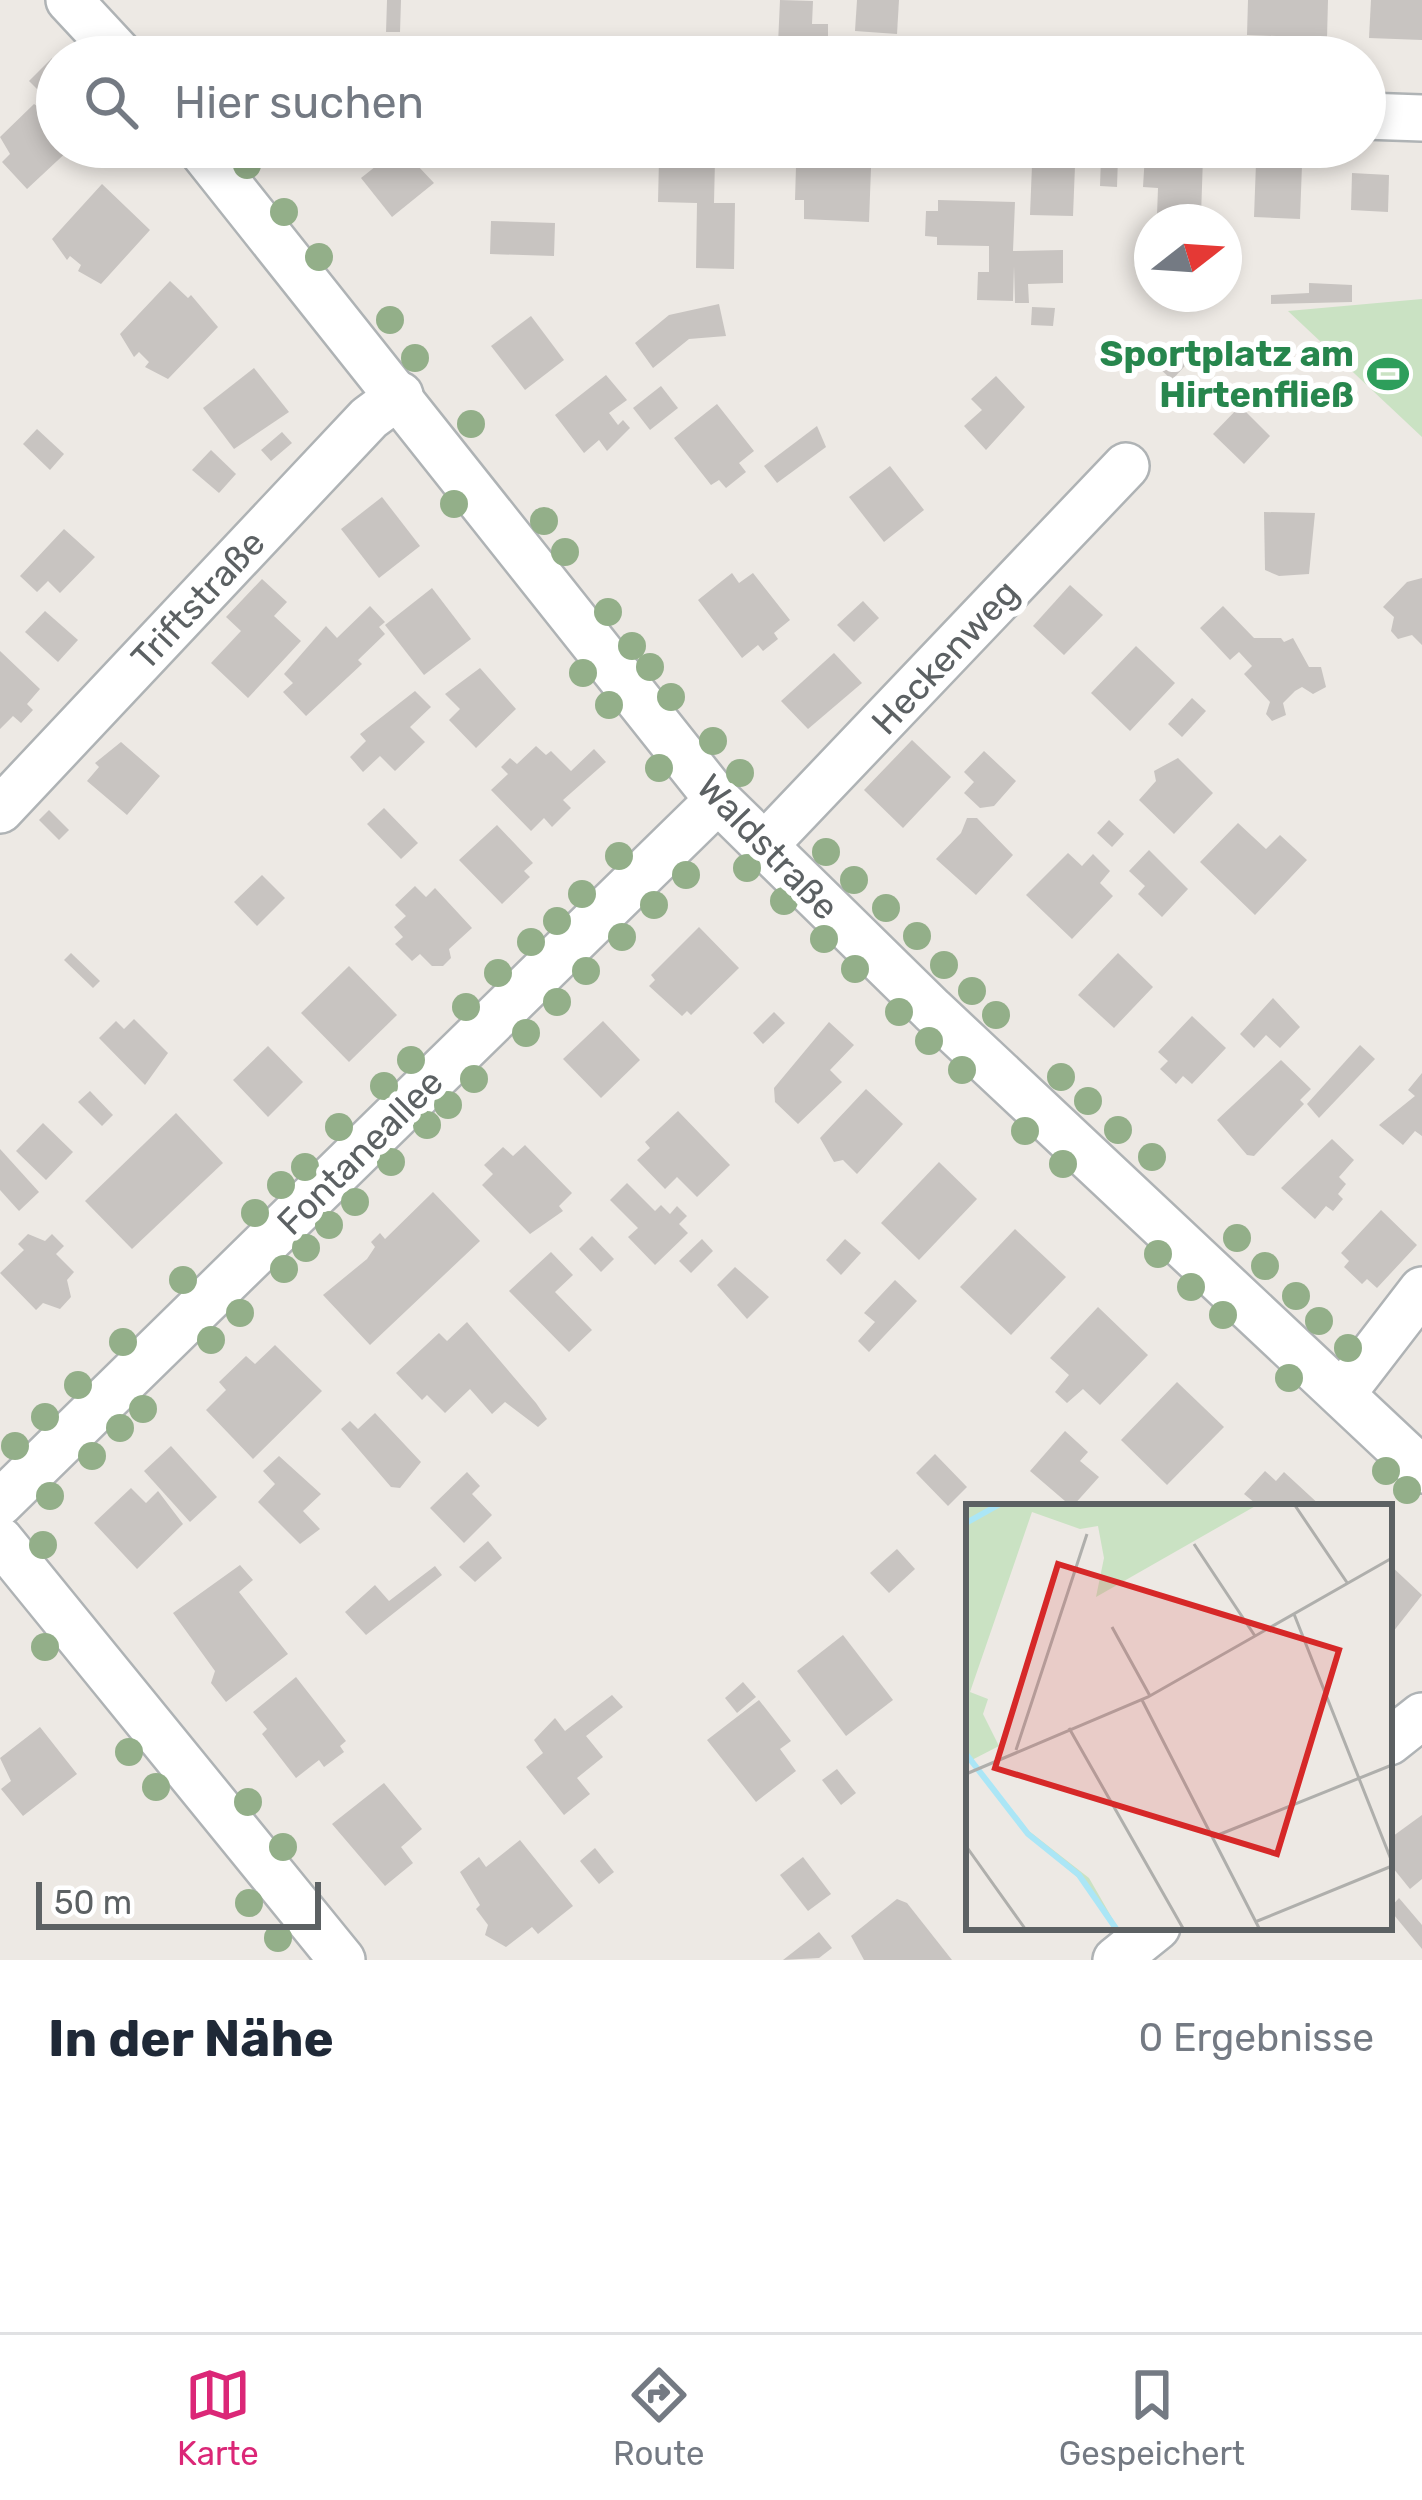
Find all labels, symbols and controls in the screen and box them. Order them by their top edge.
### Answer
search box [36,36,1386,168]
icon: search [78,69,144,135]
text: Hier suchen [174,76,424,129]
north arrow [1134,204,1242,312]
place label: Sportplatz am Hirtenfließ [1100,332,1354,416]
sports icon: Sportplatz am Hirtenfließ [1365,351,1411,397]
street label: Triftstraße [123,521,273,679]
street label: Heckenweg [863,571,1027,743]
street label: Waldstraße [688,765,848,929]
street label: Fontaneallee [268,1060,452,1244]
inset map [966,1504,1392,1930]
scale bar [36,1876,321,1929]
text: 50 m [54,1883,132,1922]
text: In der Nähe [48,2008,334,2069]
text: 0 Ergebnisse [1139,2015,1374,2061]
tab: Karte [177,2362,259,2473]
tab: Route [613,2362,705,2473]
tab: Gespeichert [1059,2362,1245,2473]

